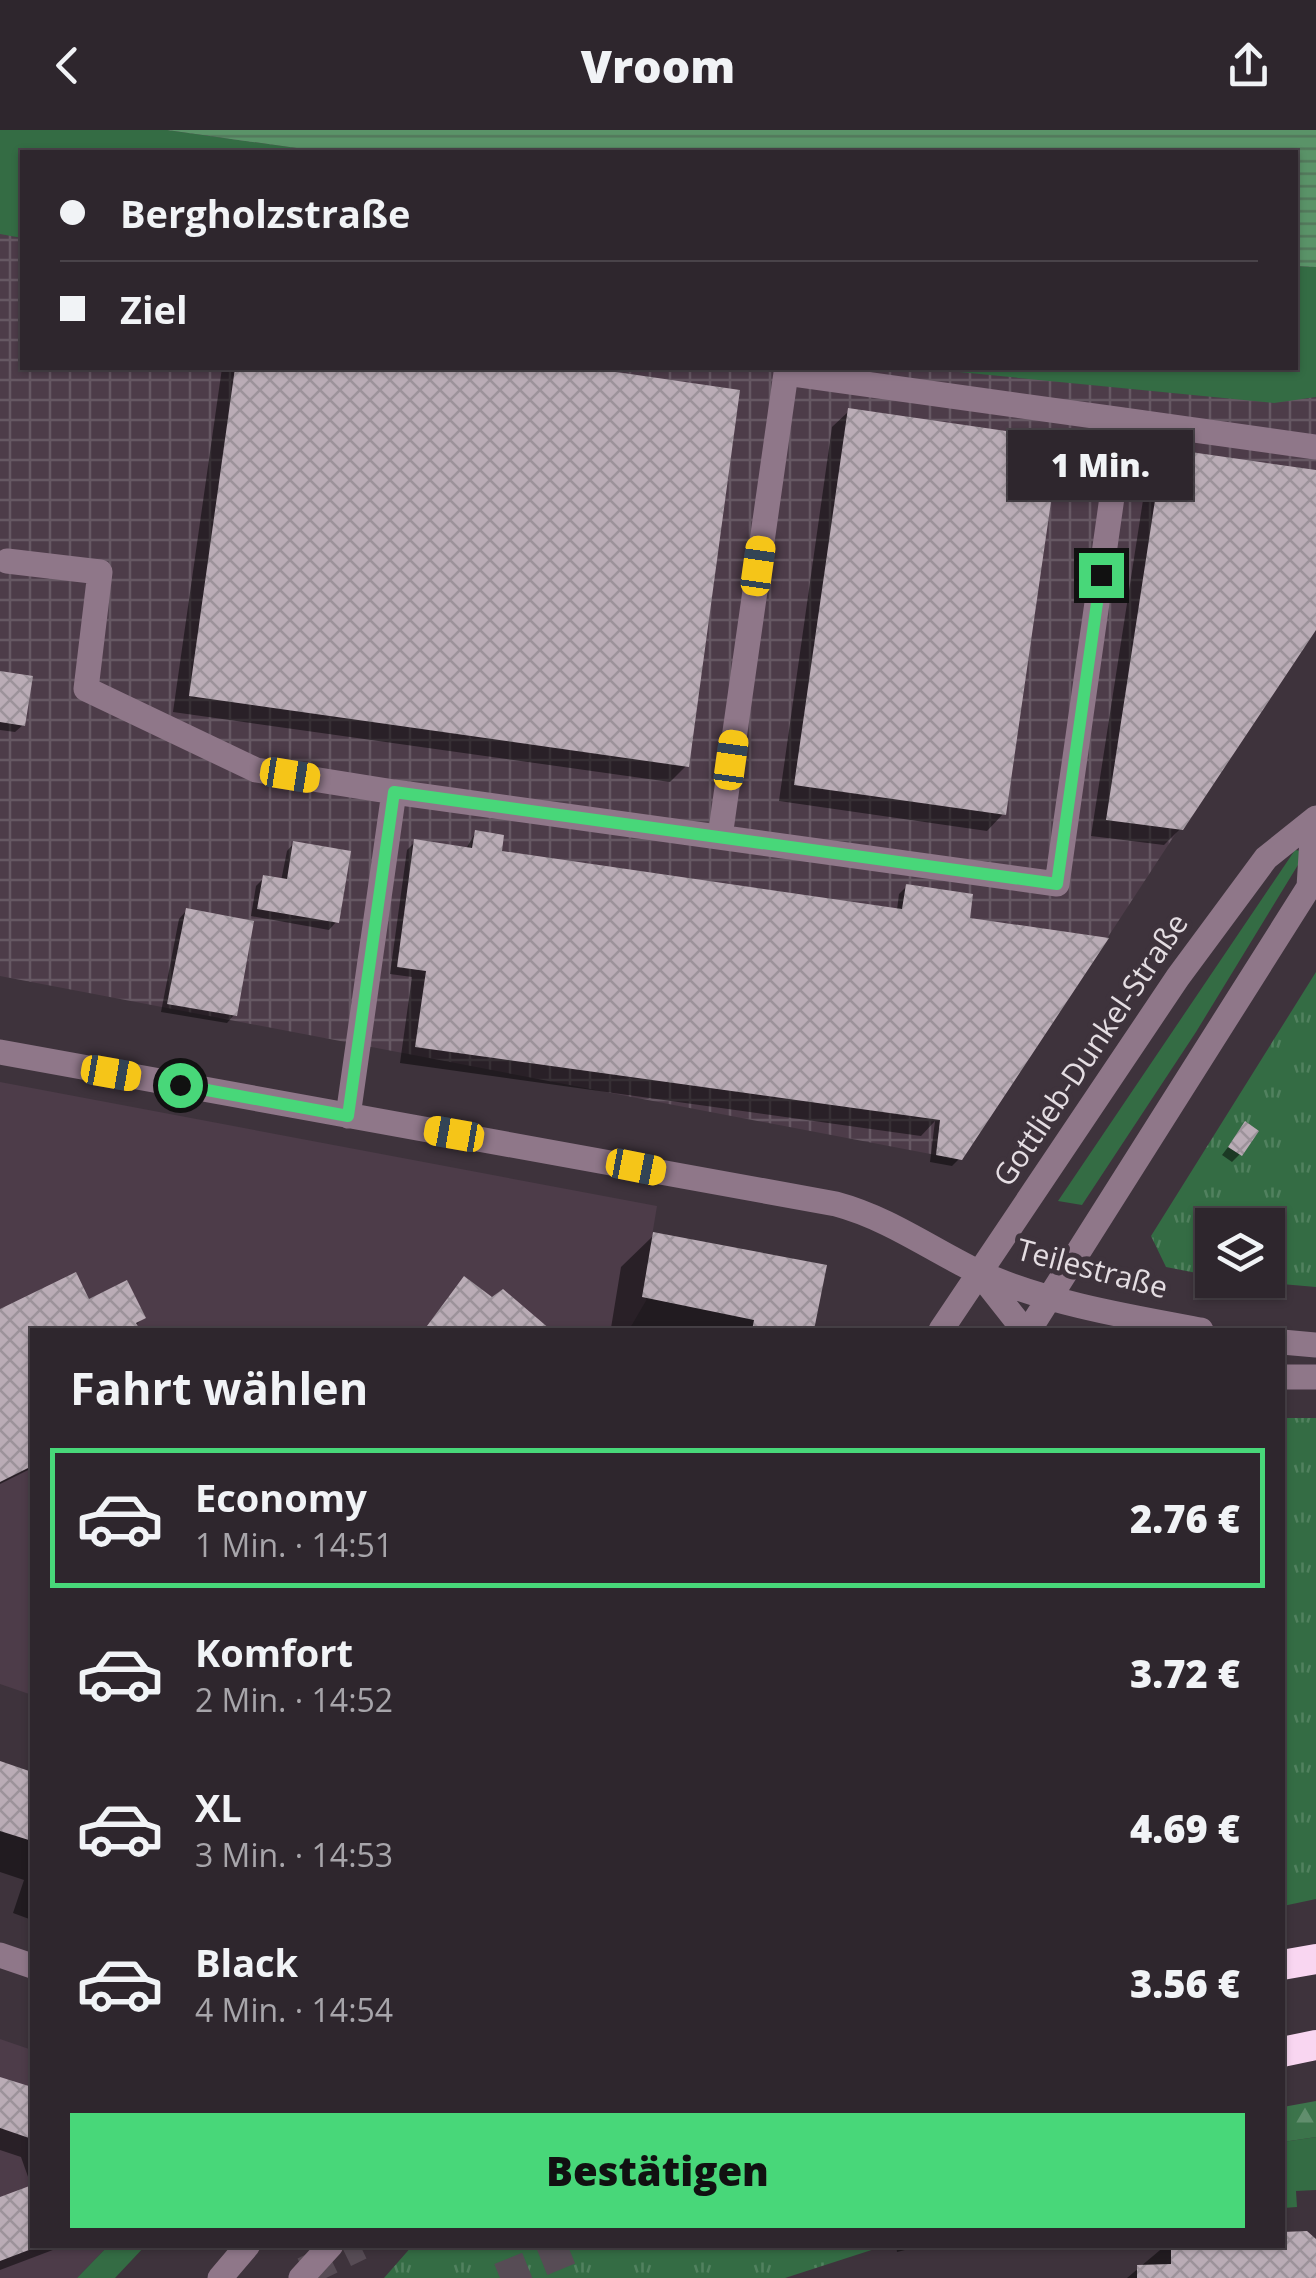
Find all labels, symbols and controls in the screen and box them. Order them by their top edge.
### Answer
text: Vroom [581,35,735,96]
icon: back [40,38,95,93]
icon: share [1221,38,1276,93]
text: Bergholzstraße [120,187,410,239]
text: Ziel [120,283,188,335]
callout: 1 Min. [1008,430,1194,500]
text: 1 Min. [1051,443,1150,486]
car [739,534,777,598]
route end [1079,553,1124,598]
car [712,728,750,792]
car [258,755,322,795]
street label: Gottlieb-Dunkel-Straße [983,905,1197,1194]
car [79,1053,143,1093]
route start [158,1063,203,1108]
car [422,1114,486,1154]
car [604,1147,668,1187]
map controls [1195,1208,1285,1298]
button: layers [1195,1208,1285,1298]
street label: Teilestraße [1012,1228,1172,1307]
text: Fahrt wählen [70,1357,368,1418]
text: Economy [195,1471,367,1523]
icon: car [75,1473,165,1563]
text: 2.76 € [1130,1492,1240,1544]
text: 1 Min. · 14:51 [195,1523,393,1566]
text: Komfort [195,1626,353,1678]
icon: car [75,1628,165,1718]
text: 3.72 € [1130,1647,1240,1699]
text: 2 Min. · 14:52 [195,1678,393,1721]
text: XL [195,1781,242,1833]
icon: car [75,1783,165,1873]
text: 4.69 € [1130,1802,1240,1854]
text: 3 Min. · 14:53 [195,1833,393,1876]
text: Black [195,1936,298,1988]
icon: car [75,1938,165,2028]
text: 3.56 € [1130,1957,1240,2009]
text: 4 Min. · 14:54 [195,1988,393,2031]
button: Bestätigen [70,2113,1245,2228]

